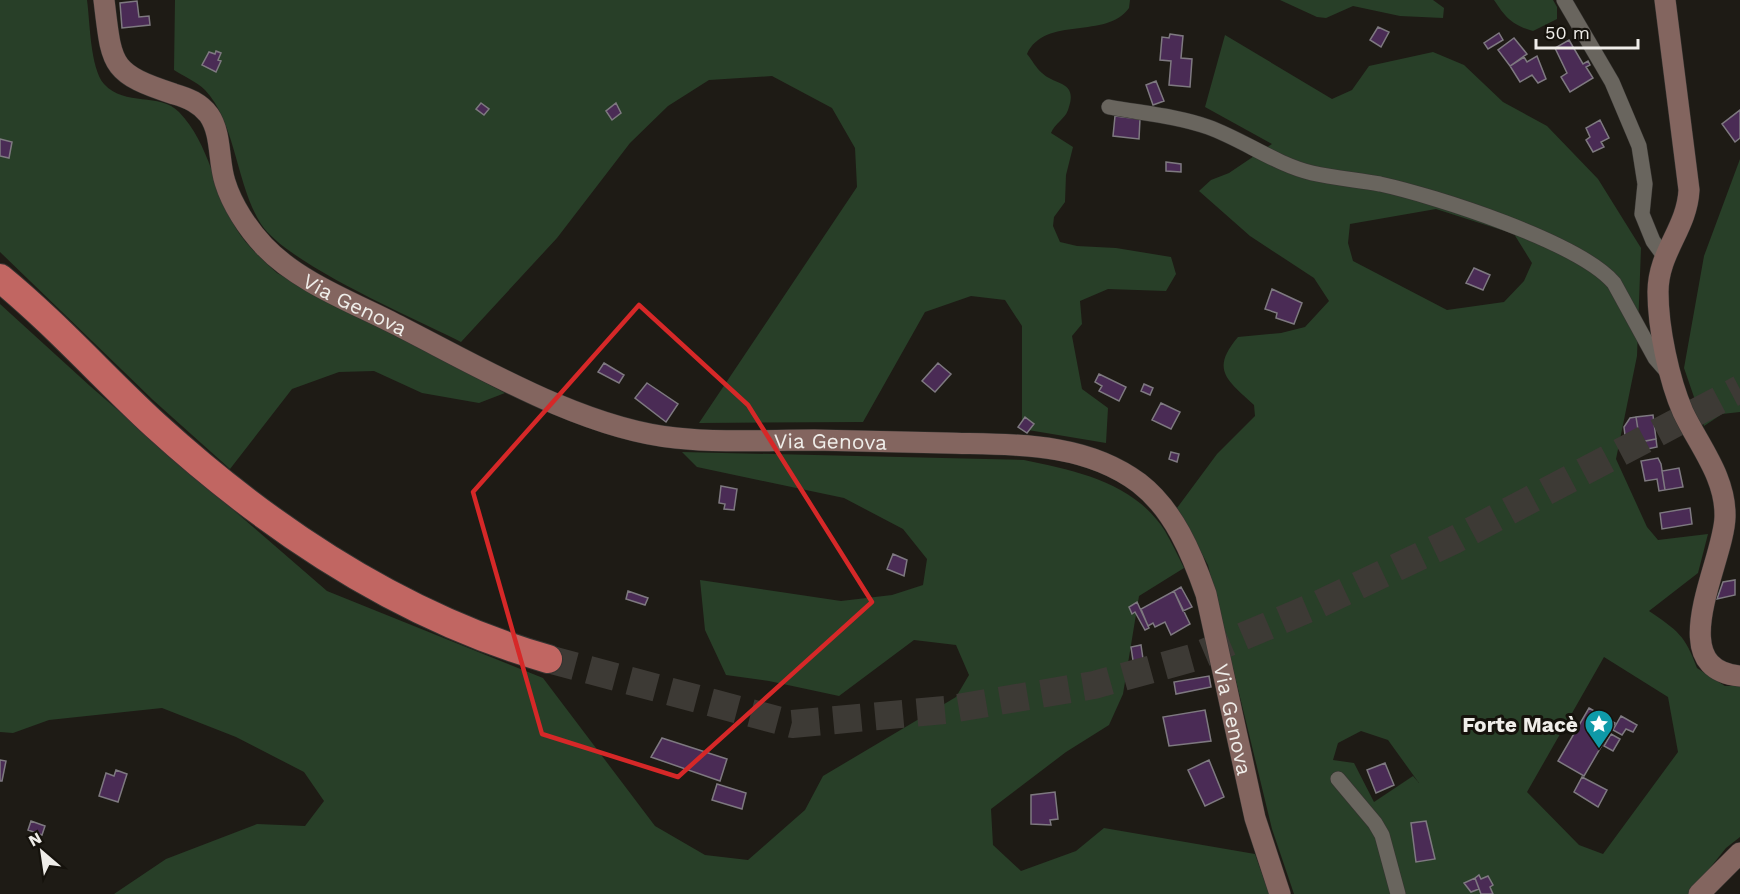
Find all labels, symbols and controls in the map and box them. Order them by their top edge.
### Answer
scale bar [1536,12,1638,50]
text: 50 m [1545,22,1590,43]
street label: Via Genova [299,267,411,341]
street label: Via Genova [774,427,887,454]
street label: Via Genova [1209,661,1258,777]
place icon: Forte Macè [1583,708,1615,750]
place label: Forte Macè [1462,712,1578,737]
north arrow [12,822,72,882]
text: N [25,828,45,851]

